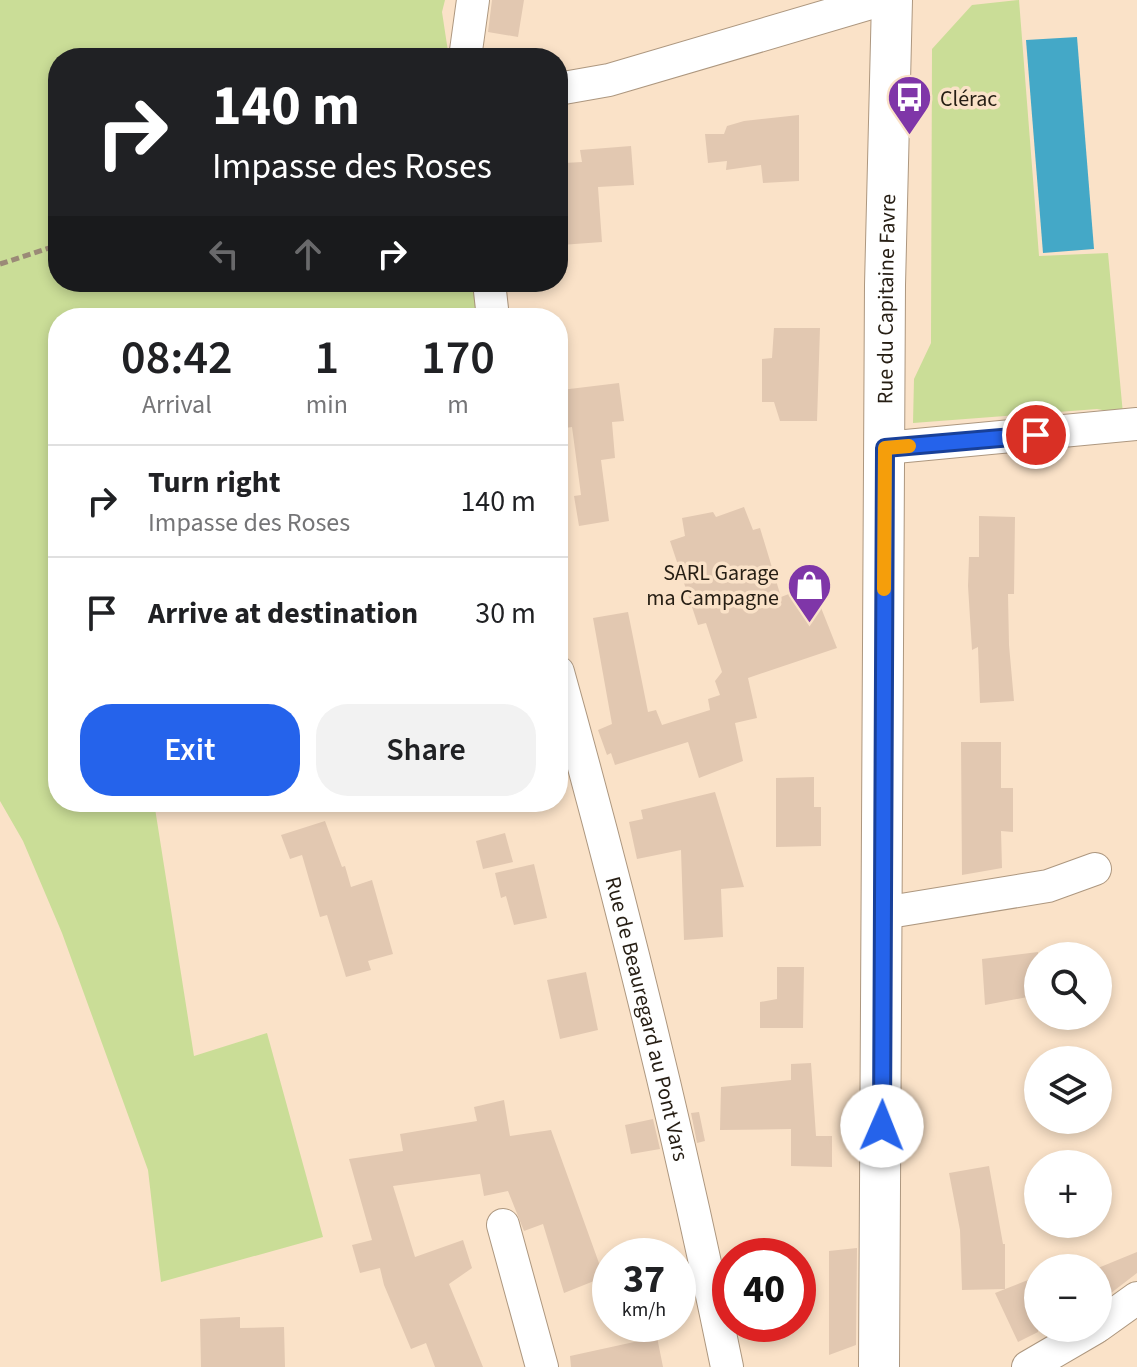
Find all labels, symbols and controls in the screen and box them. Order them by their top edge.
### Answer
text: 140 m [212,67,360,146]
bus stop icon: Clérac [885,74,933,137]
icon: right [80,80,184,184]
place label: Clérac [940,83,997,115]
text: Impasse des Roses [212,141,492,192]
street label: Rue du Capitaine Favre [869,193,904,404]
icon: left [202,232,246,276]
icon: ahead [286,232,330,276]
icon: right [370,232,414,276]
text: 08:42 [121,324,233,392]
text: 1 [315,324,339,392]
text: 170 [421,324,495,392]
text: Arrival [142,386,212,423]
text: min [306,386,348,423]
text: m [447,386,469,423]
pin [1002,401,1070,469]
icon: arrive [1014,413,1058,457]
text: Turn right [148,461,280,504]
icon: right [80,479,124,523]
text: 140 m [460,480,536,523]
text: Impasse des Roses [148,504,350,541]
place label: SARL Garage ma Campagne [646,557,779,614]
shop icon: SARL Garage ma Campagne [786,561,834,624]
icon: arrive [80,591,124,635]
text: Arrive at destination [148,592,418,635]
text: 30 m [475,592,536,635]
button: Exit [80,704,300,796]
button: Share [316,704,536,796]
street label: Rue de Beauregard au Pont Vars [597,873,697,1164]
map controls [1024,942,1112,1342]
button: search [1024,942,1112,1030]
button: layers [1024,1046,1112,1134]
position arrow [840,1084,924,1168]
button: + [1024,1150,1112,1238]
speed limit sign: 40 [712,1238,816,1342]
text: 37 [623,1251,665,1308]
button: − [1024,1254,1112,1342]
text: km/h [622,1296,666,1324]

